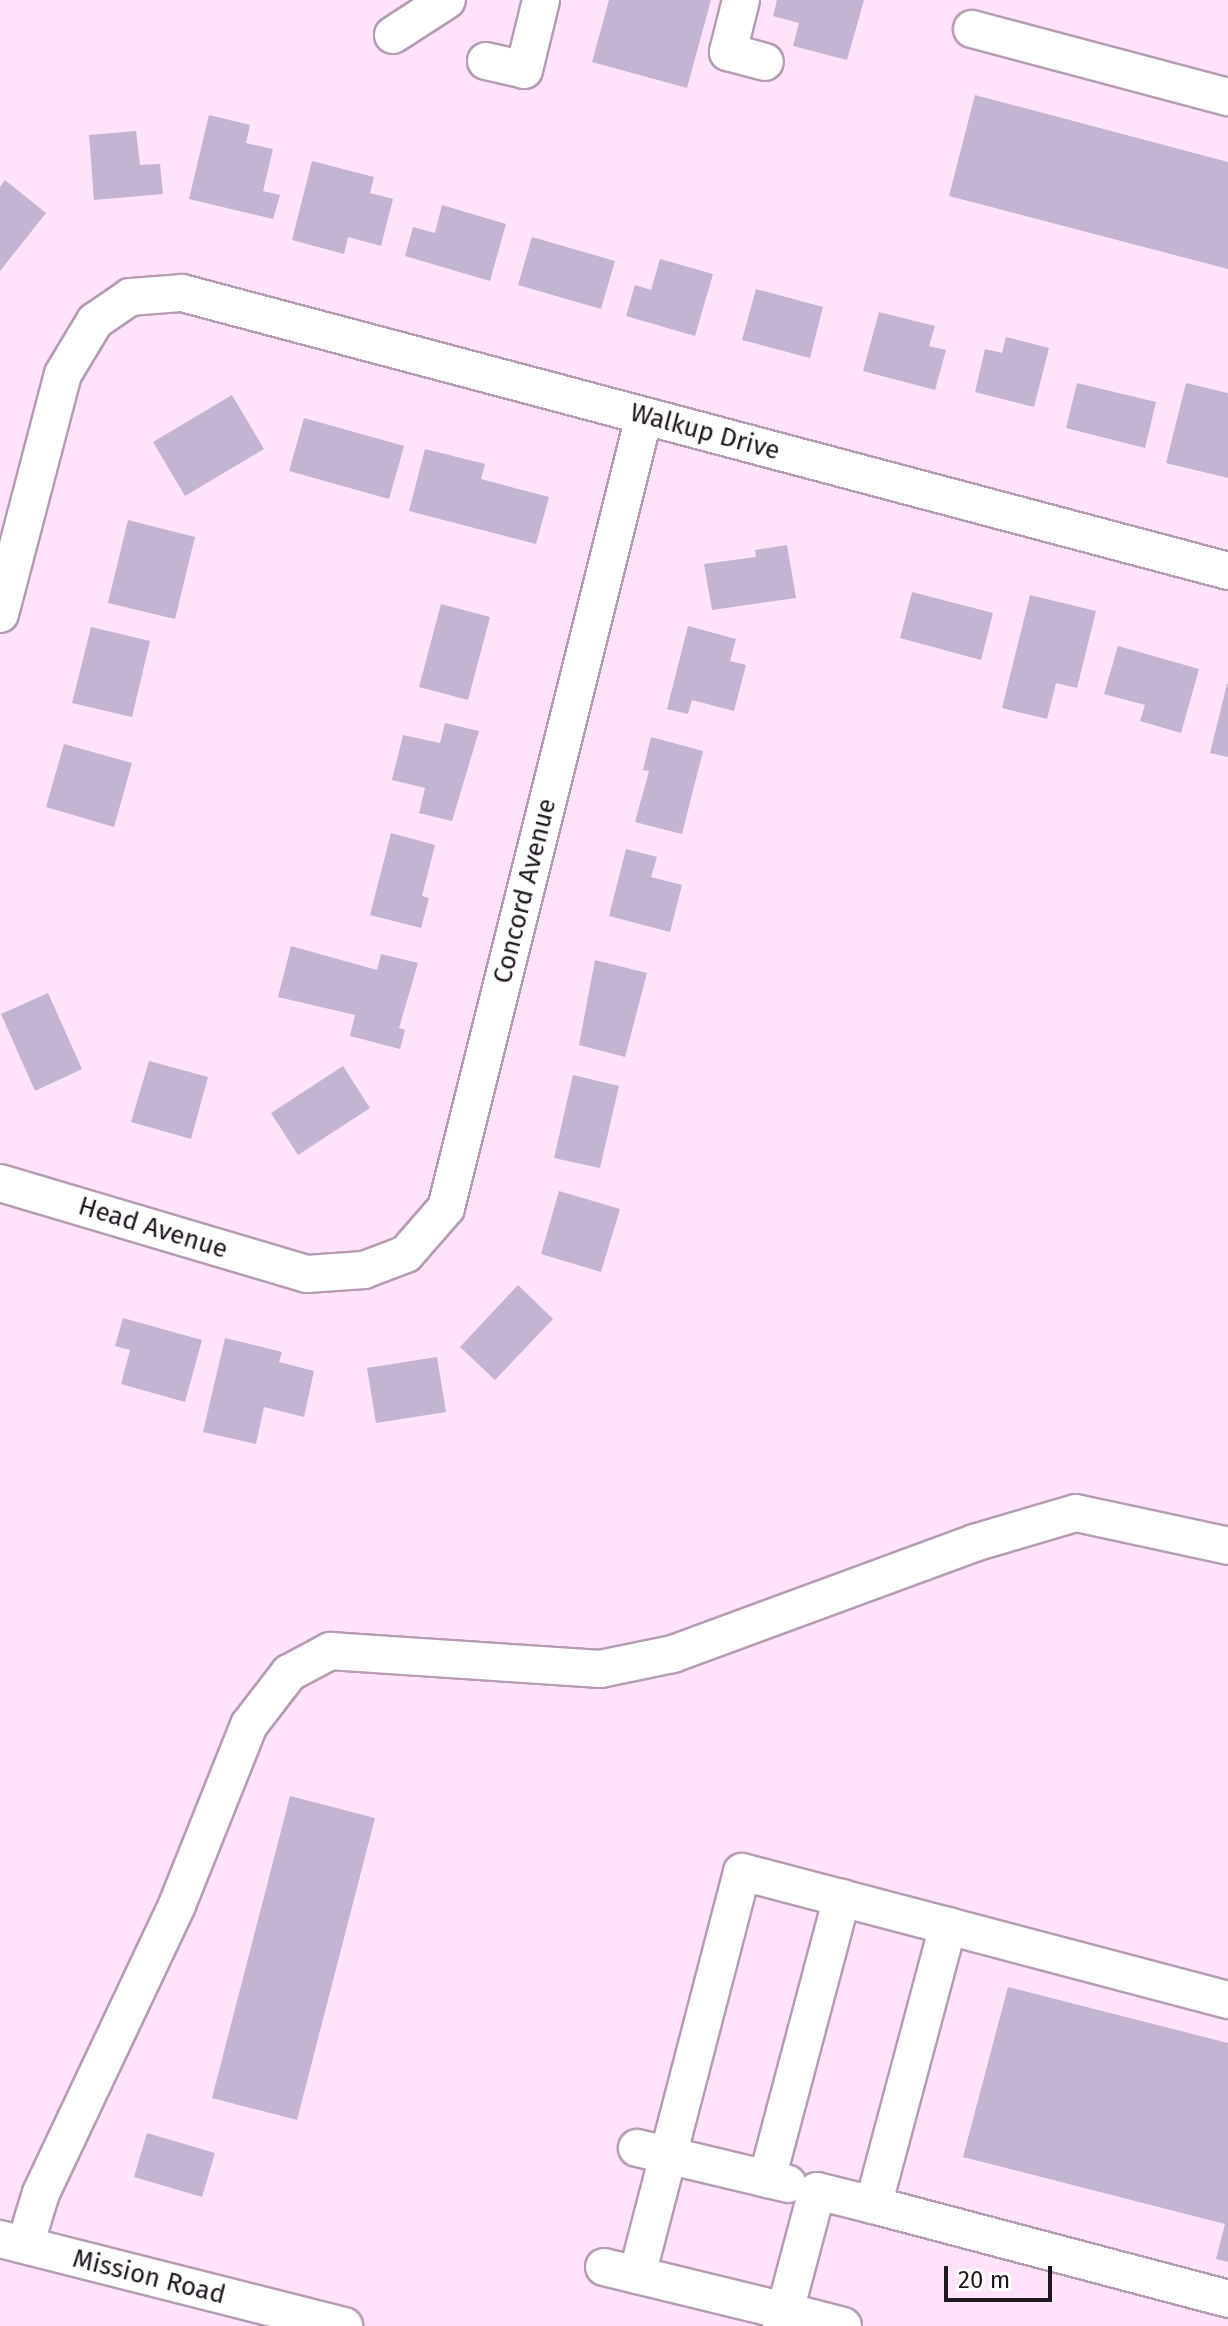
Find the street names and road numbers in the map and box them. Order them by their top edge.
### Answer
street label: Walkup Drive [627,397,783,467]
street label: Concord Avenue [487,795,563,987]
street label: Head Avenue [75,1191,231,1265]
street label: Mission Road [69,2243,229,2311]

